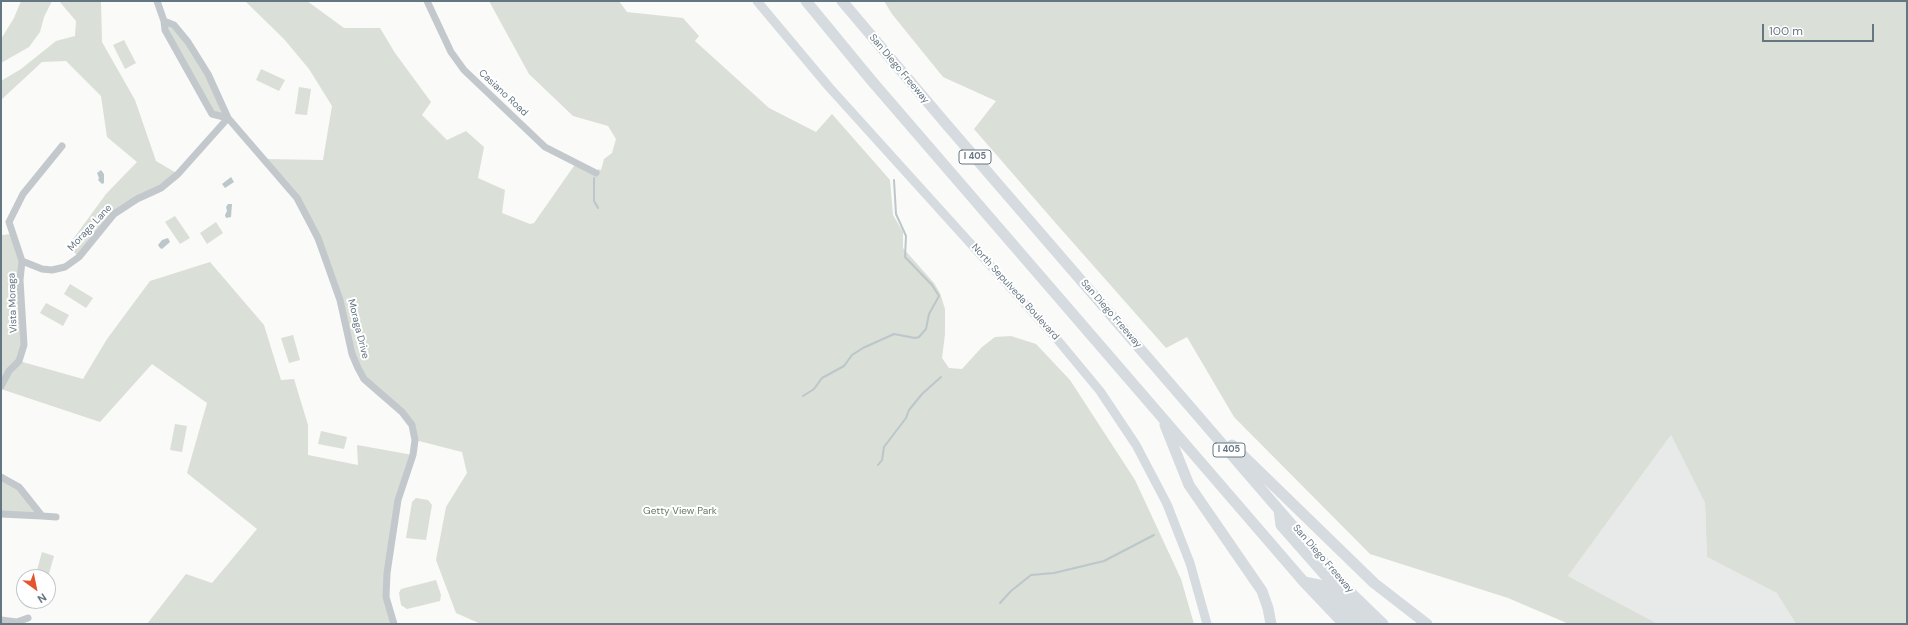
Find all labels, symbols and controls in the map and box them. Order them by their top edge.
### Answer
scale bar [1764,16,1876,42]
text: 100 m [1769,23,1803,39]
street label: San Diego Freeway [866,32,932,106]
street label: Casiano Road [476,67,530,119]
road number: I 405 [959,150,991,164]
street label: Moraga Lane [65,202,115,254]
street label: North Sepulveda Boulevard [969,241,1061,343]
street label: Vista Moraga [6,273,20,333]
street label: San Diego Freeway [1078,277,1144,351]
street label: Moraga Drive [345,298,371,360]
road number: I 405 [1213,443,1245,457]
park label: Getty View Park [643,505,717,517]
street label: San Diego Freeway [1290,522,1356,596]
north arrow [16,569,56,609]
text: N [35,590,49,606]

